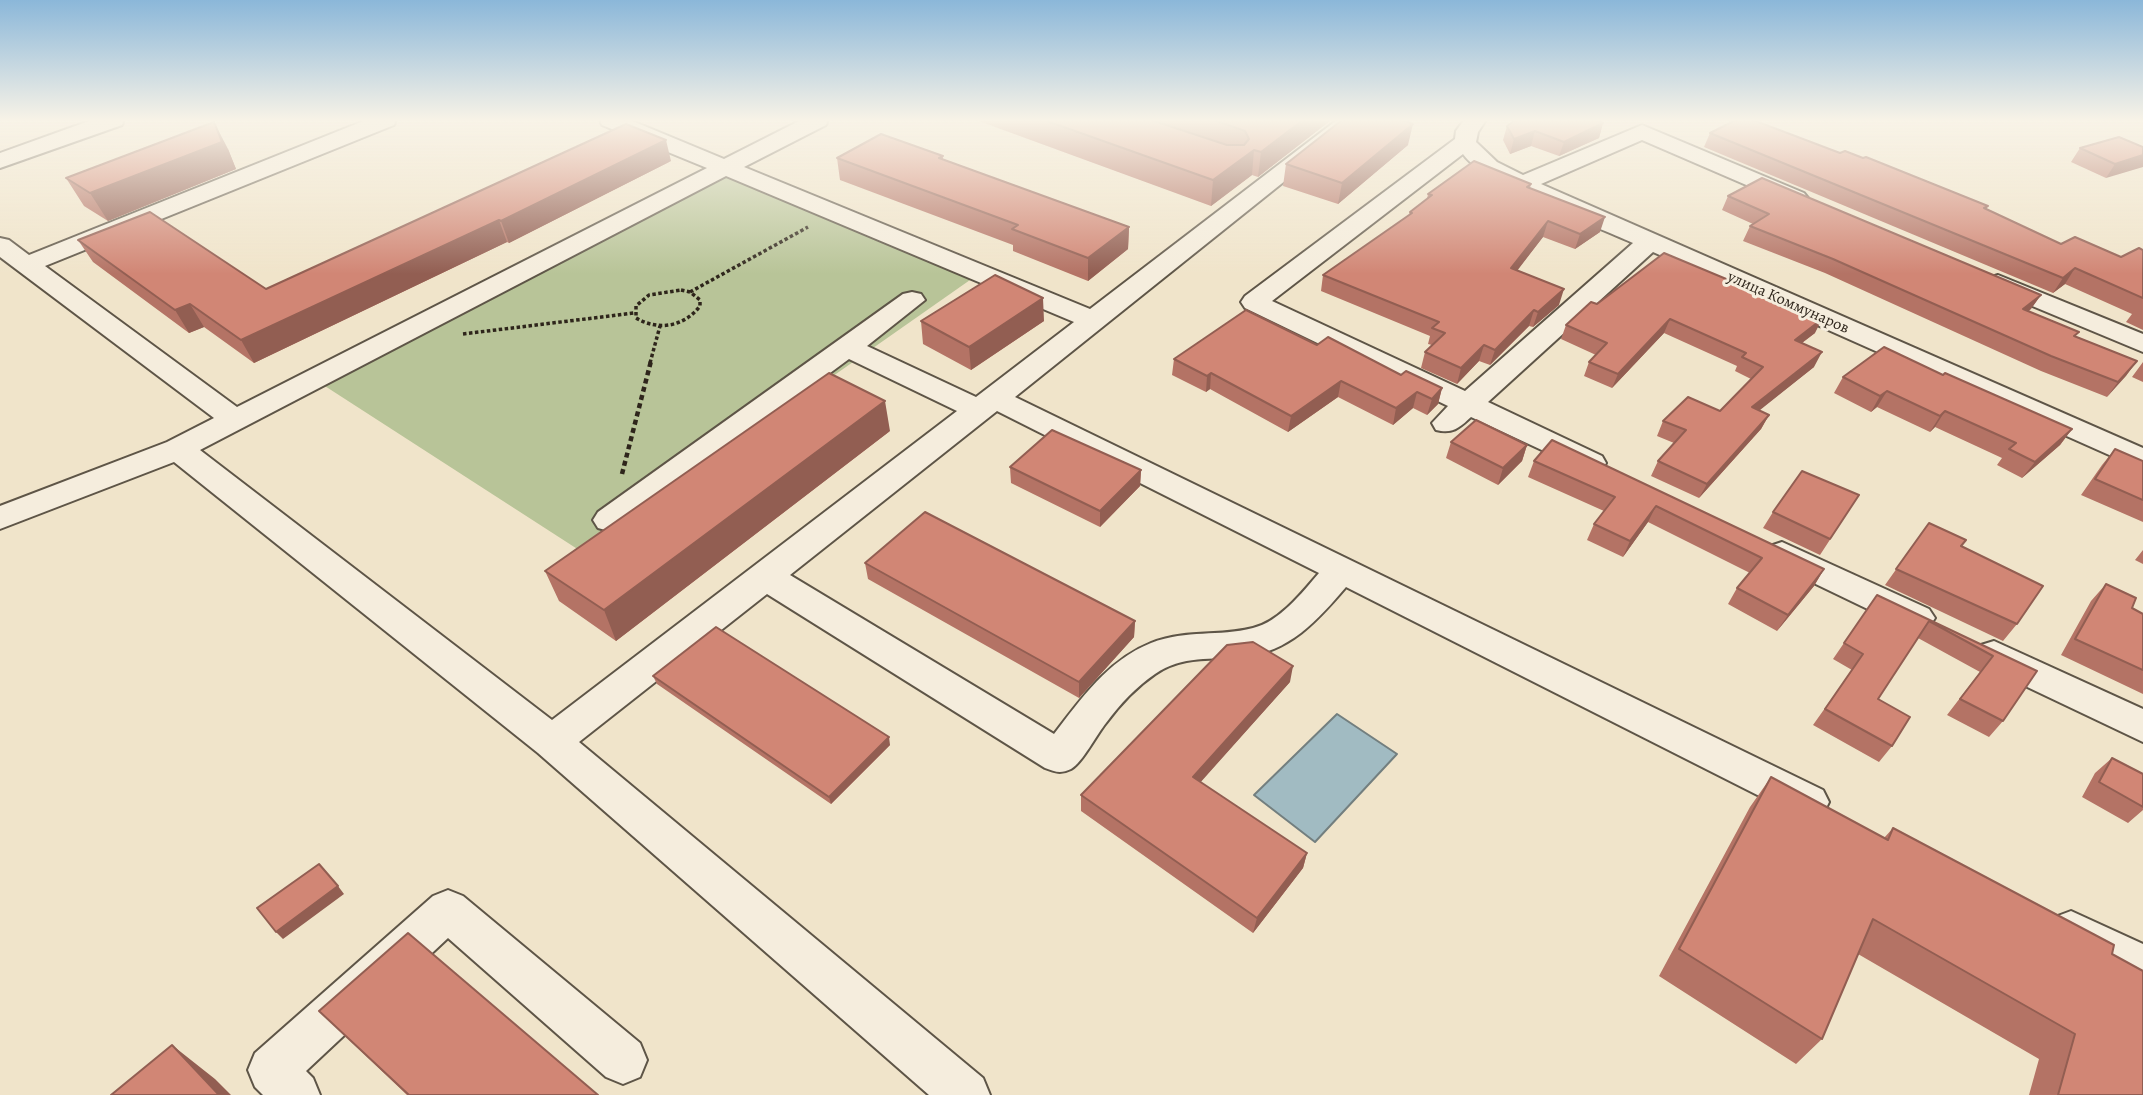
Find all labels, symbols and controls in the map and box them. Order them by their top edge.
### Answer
street label: улица Коммунаров [1724,268,1852,338]

